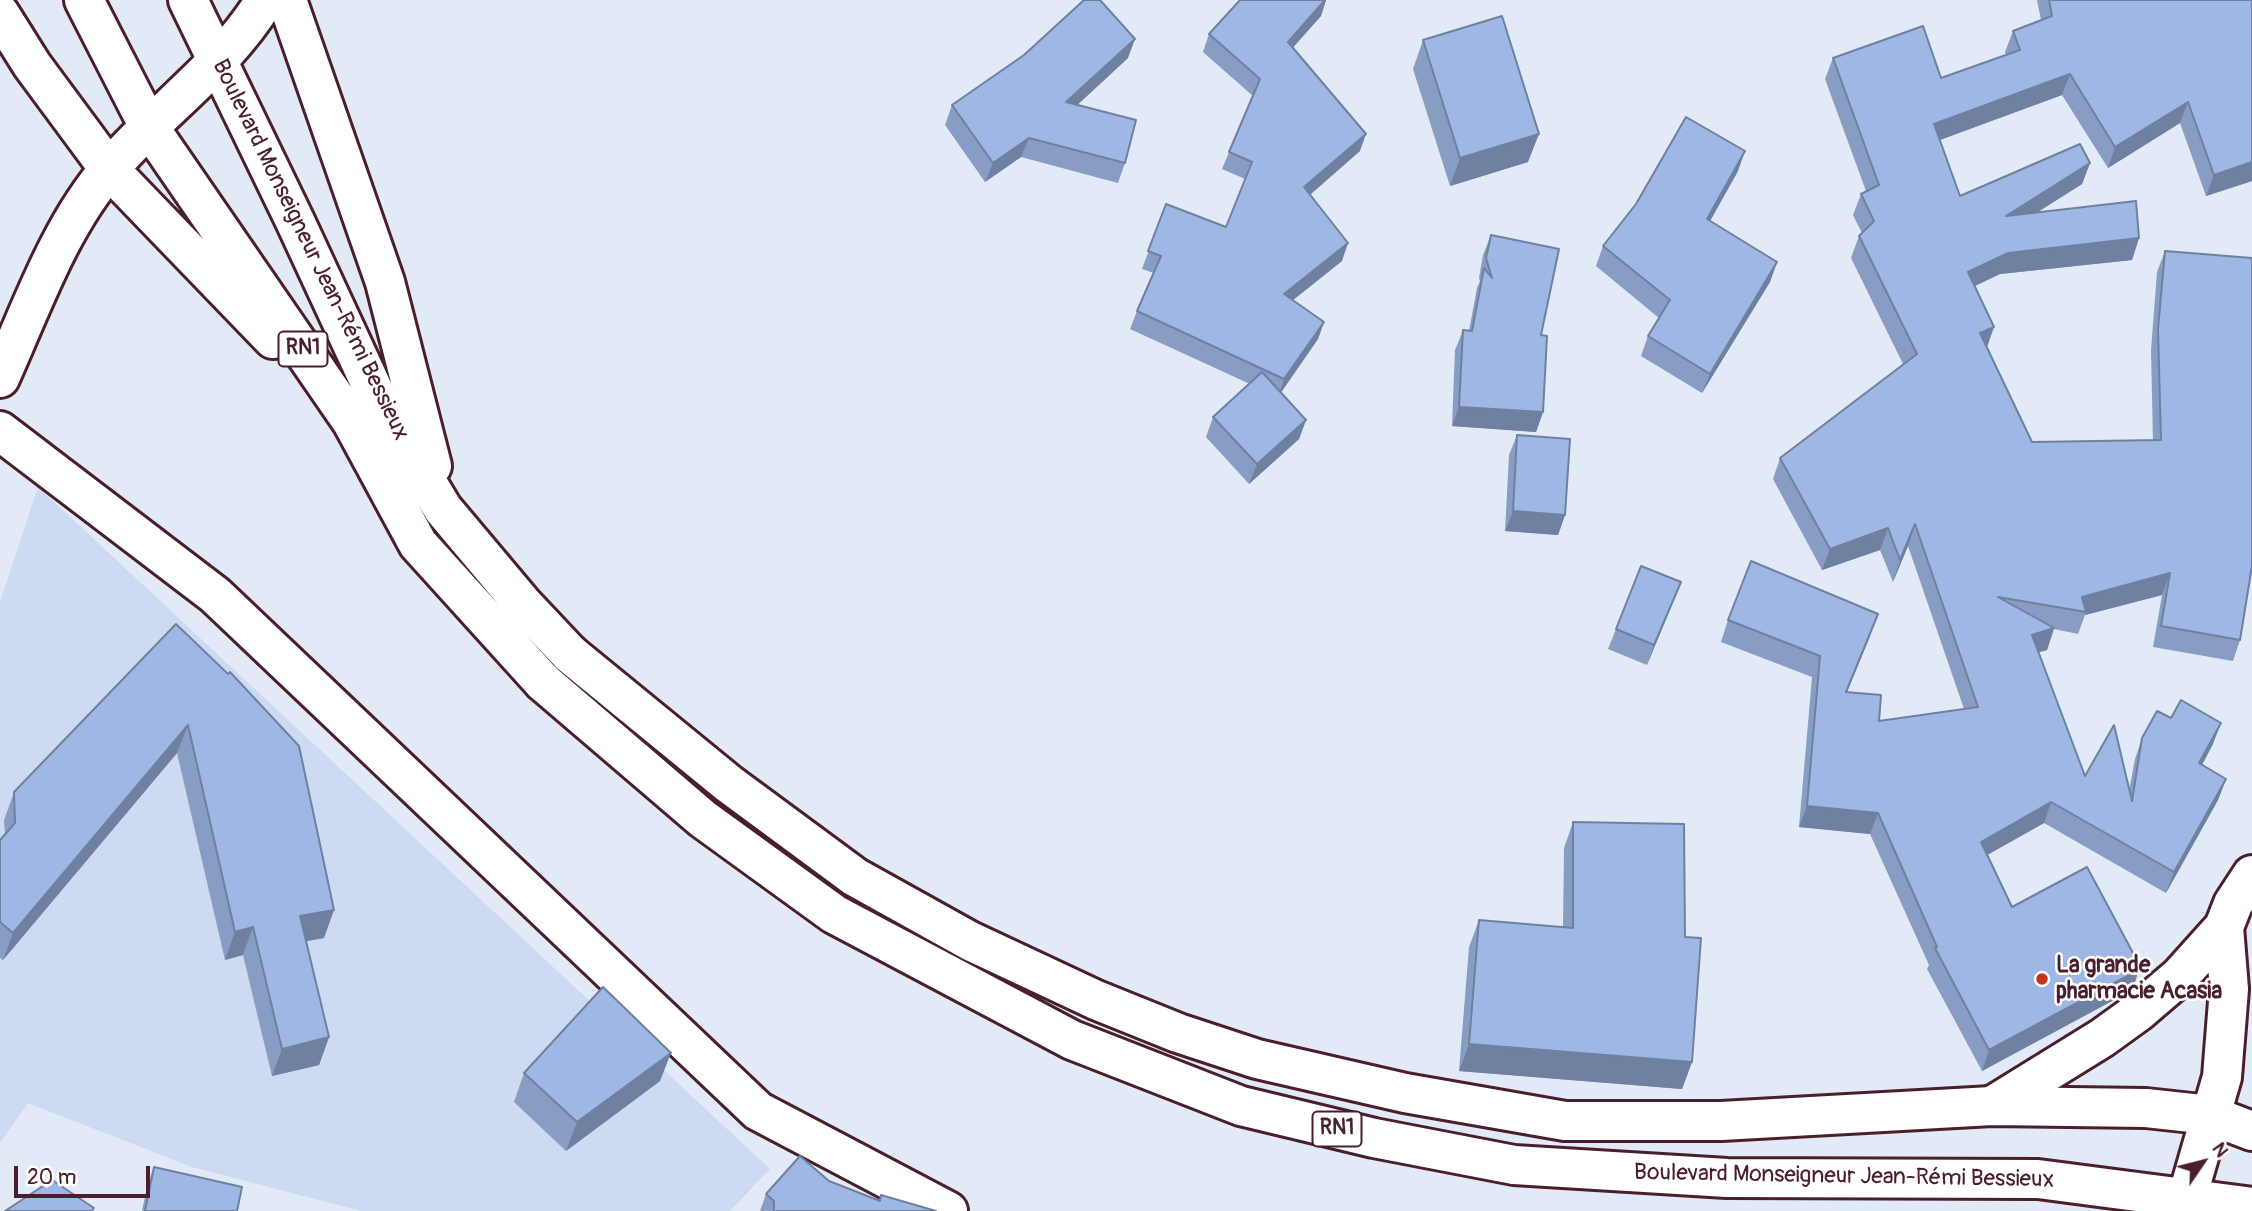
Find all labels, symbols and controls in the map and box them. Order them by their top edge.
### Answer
street label: Boulevard Monseigneur Jean-Rémi Bessieux [206,55,414,445]
road number: RN1 [278,332,328,366]
place label: La grande pharmacie Acasia [2056,952,2222,1006]
marker: La grande pharmacie Acasia [2034,971,2050,987]
road number: RN1 [1312,1112,1362,1146]
north arrow [2168,1127,2238,1197]
text: N [2207,1138,2234,1162]
scale bar [18,1152,154,1196]
street label: Boulevard Monseigneur Jean-Rémi Bessieux [1634,1160,2054,1194]
text: 20 m [27,1164,76,1191]

